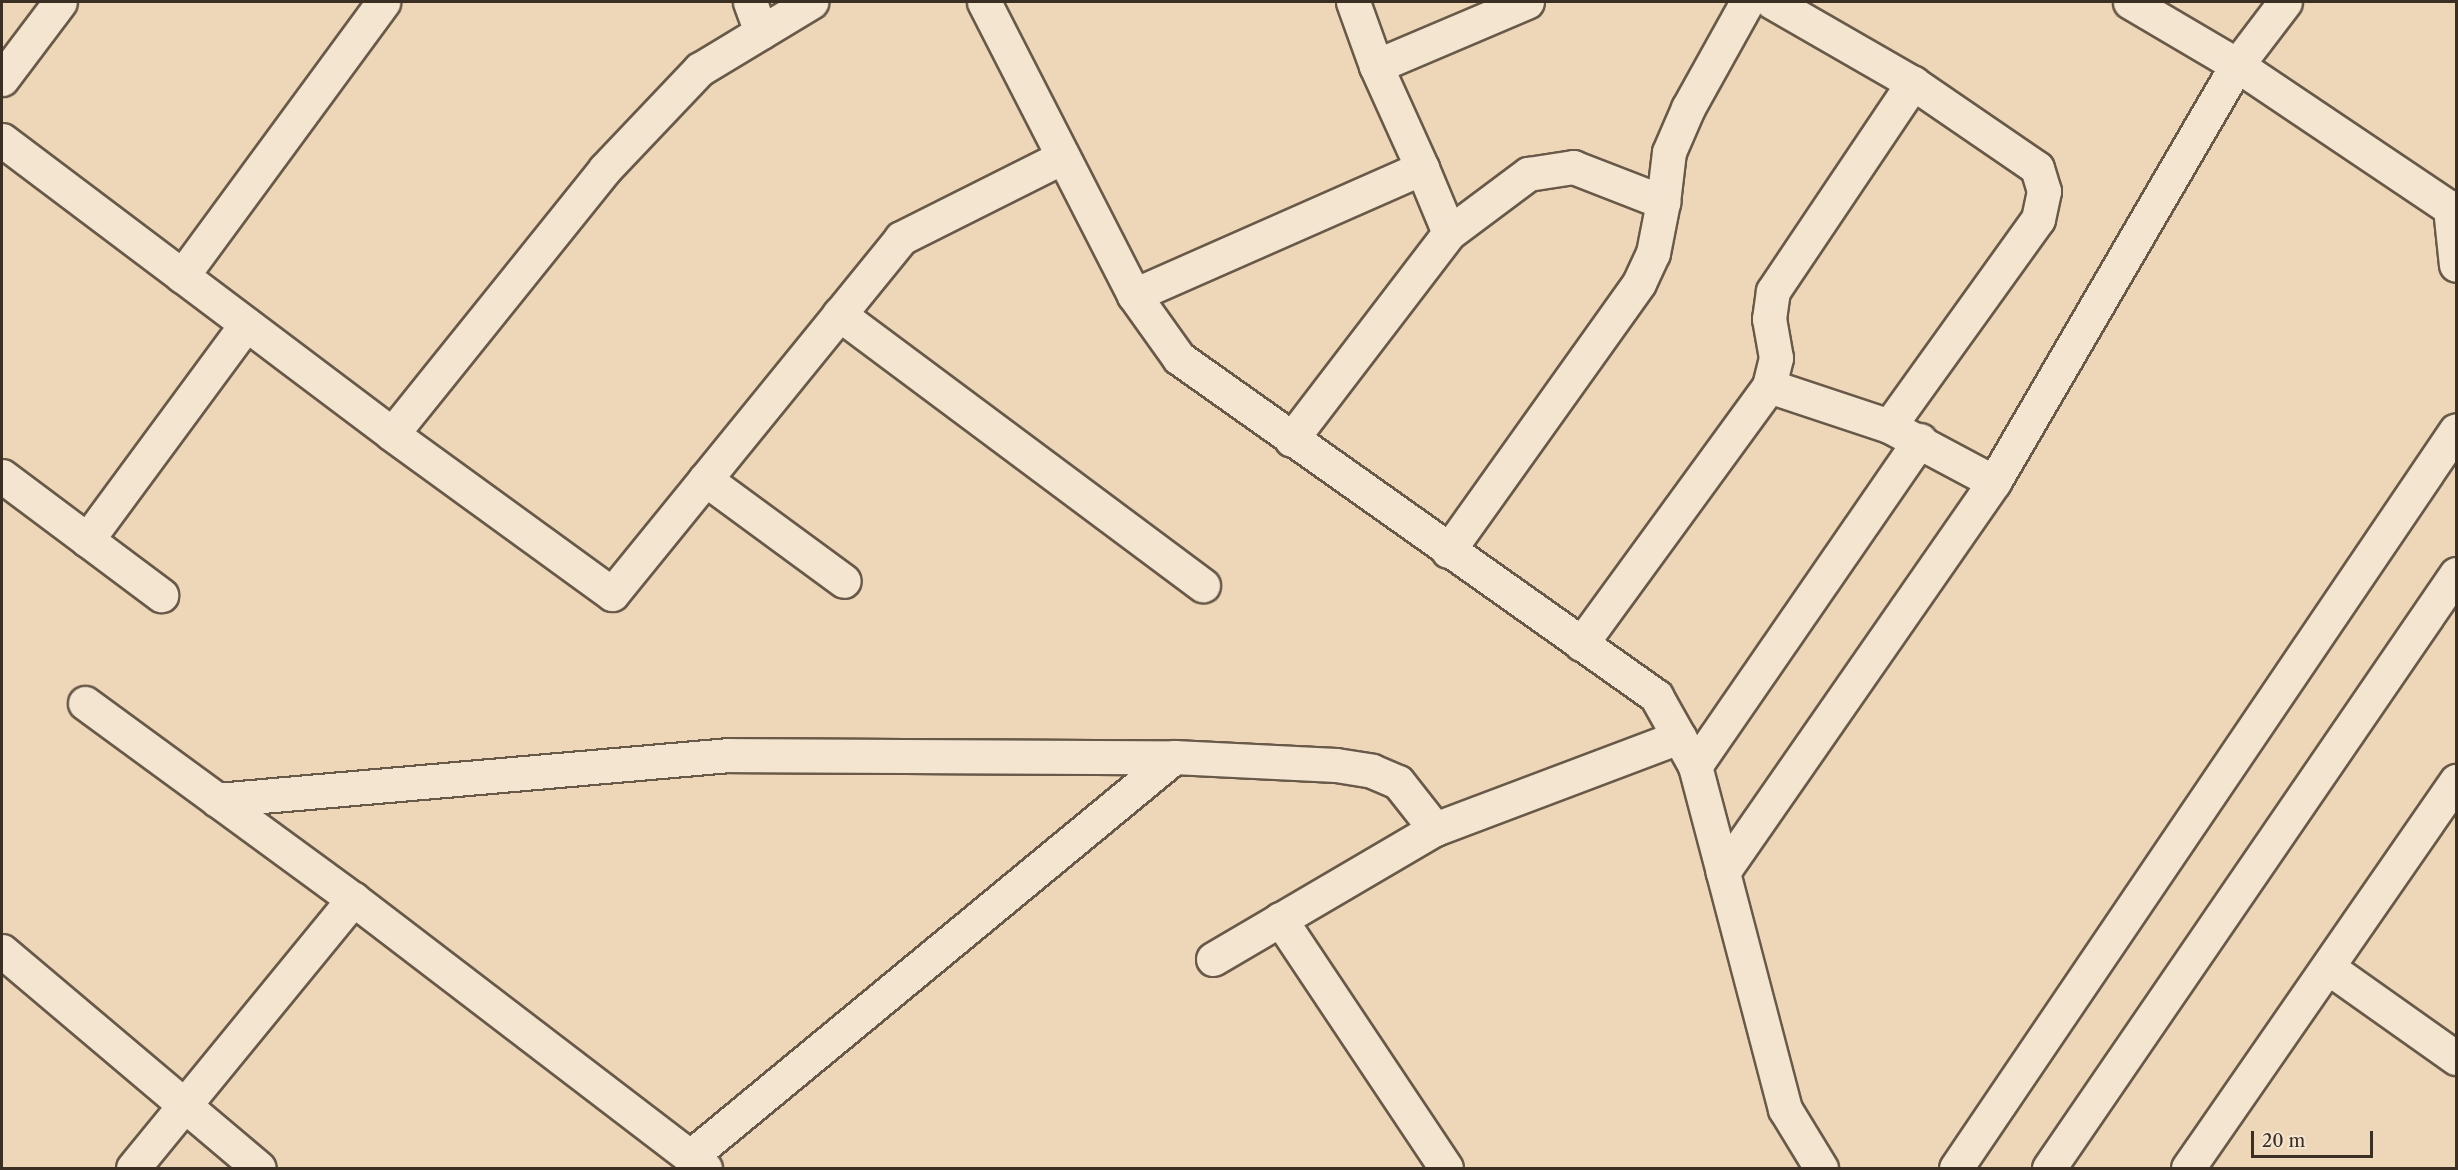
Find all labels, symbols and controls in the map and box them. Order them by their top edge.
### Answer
scale bar [2254,1119,2376,1157]
text: 20 m [2262,1130,2305,1152]

